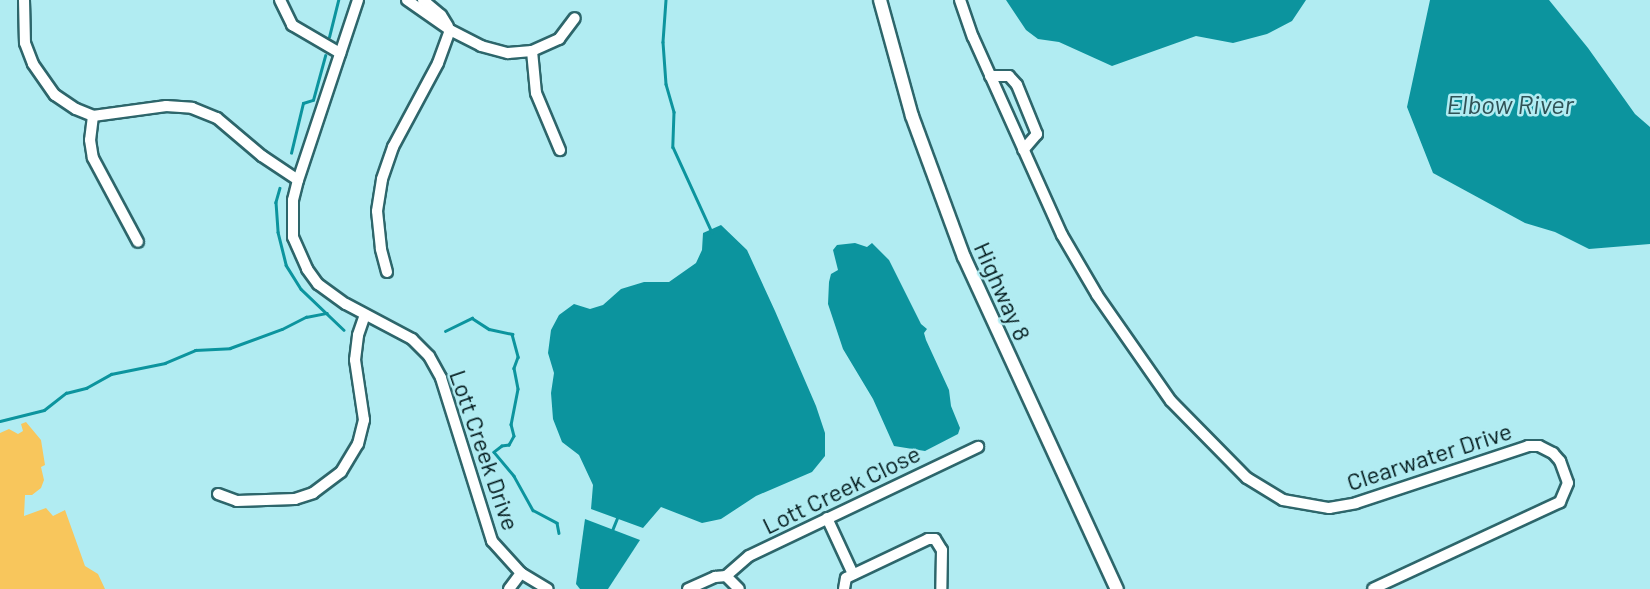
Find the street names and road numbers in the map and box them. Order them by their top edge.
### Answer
street label: Highway 8 [969,237,1037,345]
street label: Lott Creek Drive [444,366,526,534]
street label: Clearwater Drive [1343,416,1515,496]
street label: Lott Creek Close [757,438,925,540]

